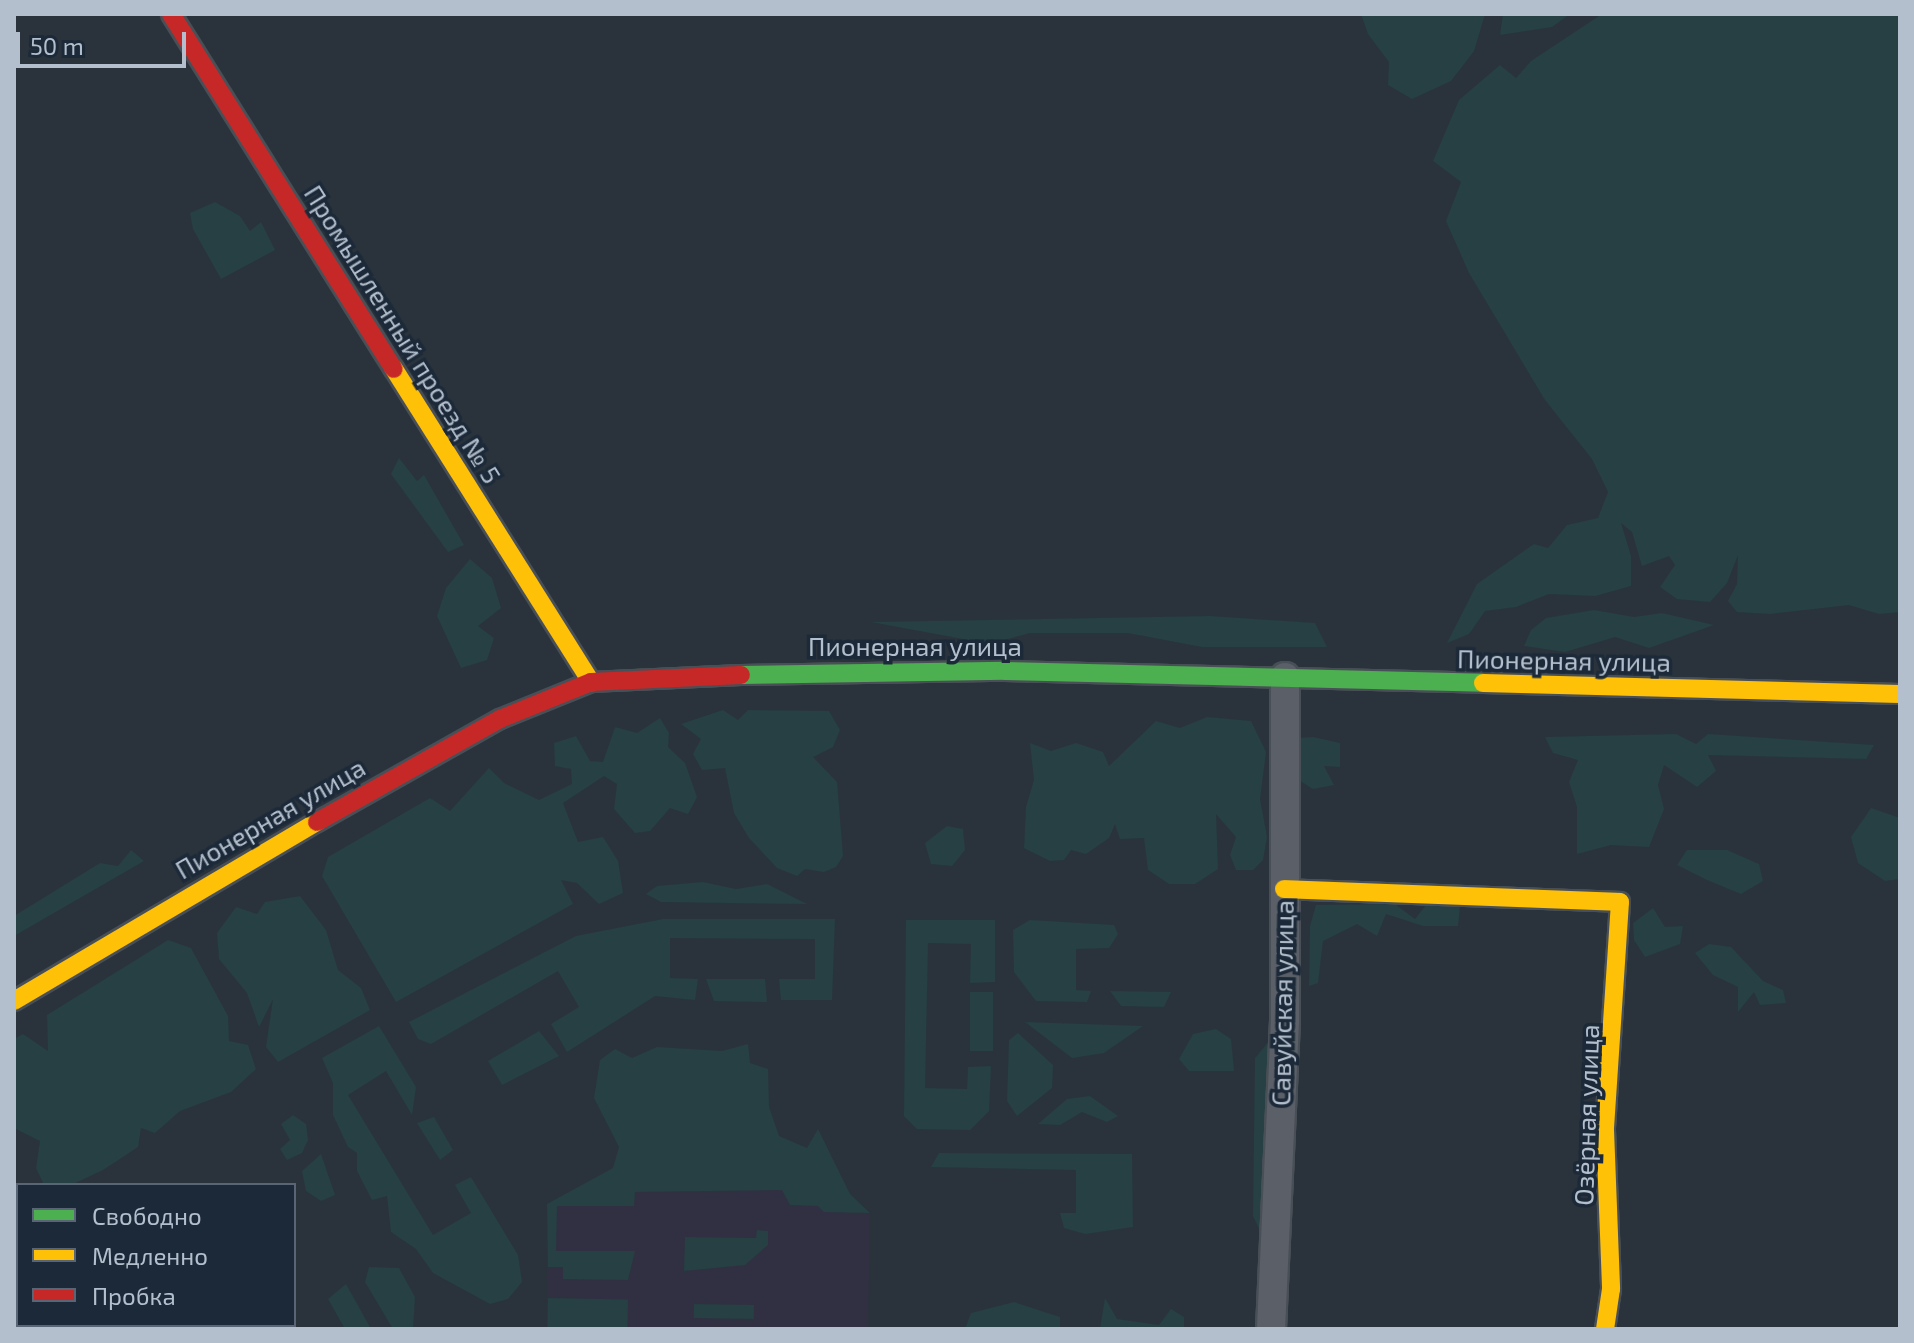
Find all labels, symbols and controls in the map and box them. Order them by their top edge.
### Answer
scale bar [20,16,190,66]
text: 50 m [30,31,84,60]
street label: Промышленный проезд № 5 [298,179,508,489]
street label: Пионерная улица [808,630,1022,662]
street label: Пионерная улица [1457,643,1671,677]
street label: Пионерная улица [170,751,370,885]
street label: Савуйская улица [1265,900,1299,1106]
street label: Озёрная улица [1567,1024,1605,1206]
legend [16,1183,296,1327]
text: Свободно [92,1201,202,1230]
text: Медленно [92,1241,208,1270]
text: Пробка [92,1281,176,1310]

